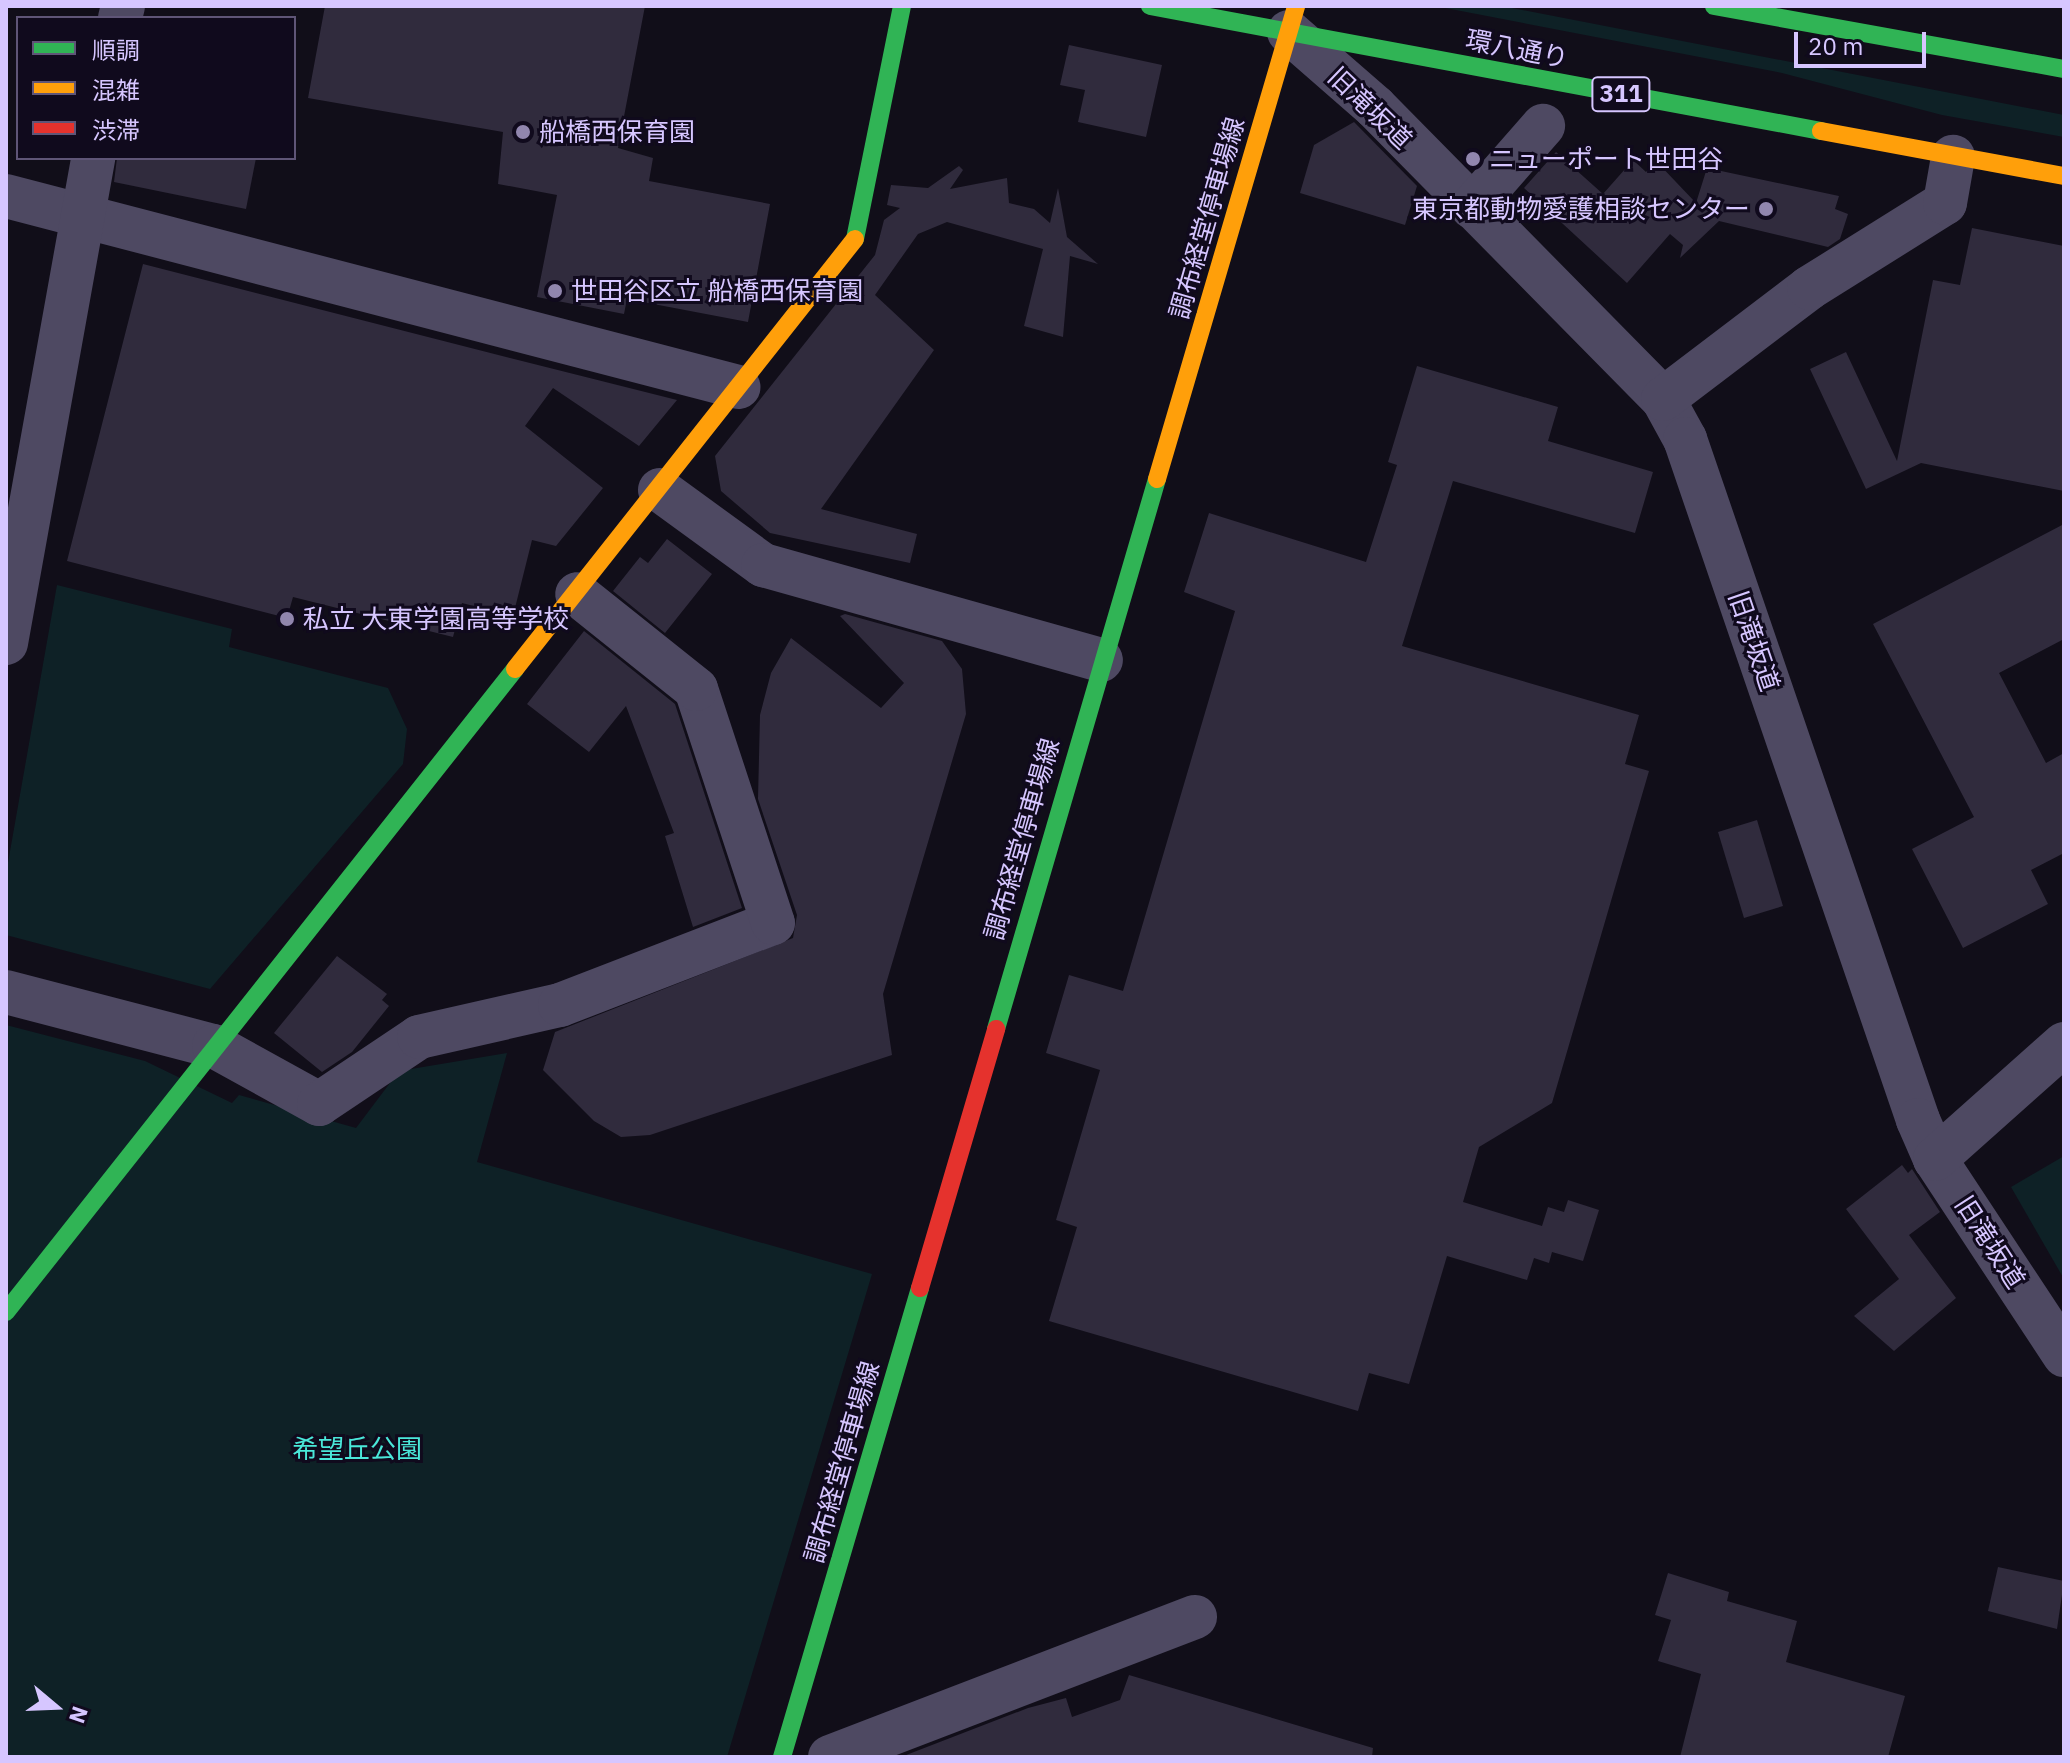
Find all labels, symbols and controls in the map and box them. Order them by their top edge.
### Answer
legend [16,16,296,160]
scale bar [1798,16,1930,66]
street label: 環八通り [1463,24,1571,74]
text: 20 m [1808,30,1863,62]
text: 順調 [92,34,140,66]
street label: 旧滝坂道 [1322,61,1418,155]
text: 混雑 [92,74,140,106]
road number: 311 [1591,74,1651,114]
text: 渋滞 [92,114,140,146]
street label: 調布経堂停車場線 [1163,114,1251,322]
place label: 船橋西保育園 [539,116,695,148]
marker: 船橋西保育園 [514,123,532,141]
place label: ニューポート世田谷 [1489,143,1723,175]
marker: ニューポート世田谷 [1464,150,1482,168]
place label: 東京都動物愛護相談センター [1412,193,1750,225]
marker: 東京都動物愛護相談センター [1757,200,1775,218]
place label: 世田谷区立 船橋西保育園 [571,275,863,307]
marker: 世田谷区立 船橋西保育園 [546,282,564,300]
street label: 旧滝坂道 [1722,587,1786,695]
place label: 私立 大東学園高等学校 [303,603,569,635]
marker: 私立 大東学園高等学校 [278,610,296,628]
street label: 調布経堂停車場線 [978,735,1066,943]
street label: 旧滝坂道 [1949,1190,2031,1294]
street label: 調布経堂停車場線 [798,1358,886,1566]
park label: 希望丘公園 [292,1433,422,1465]
north arrow [16,1667,96,1747]
text: N [63,1703,95,1727]

